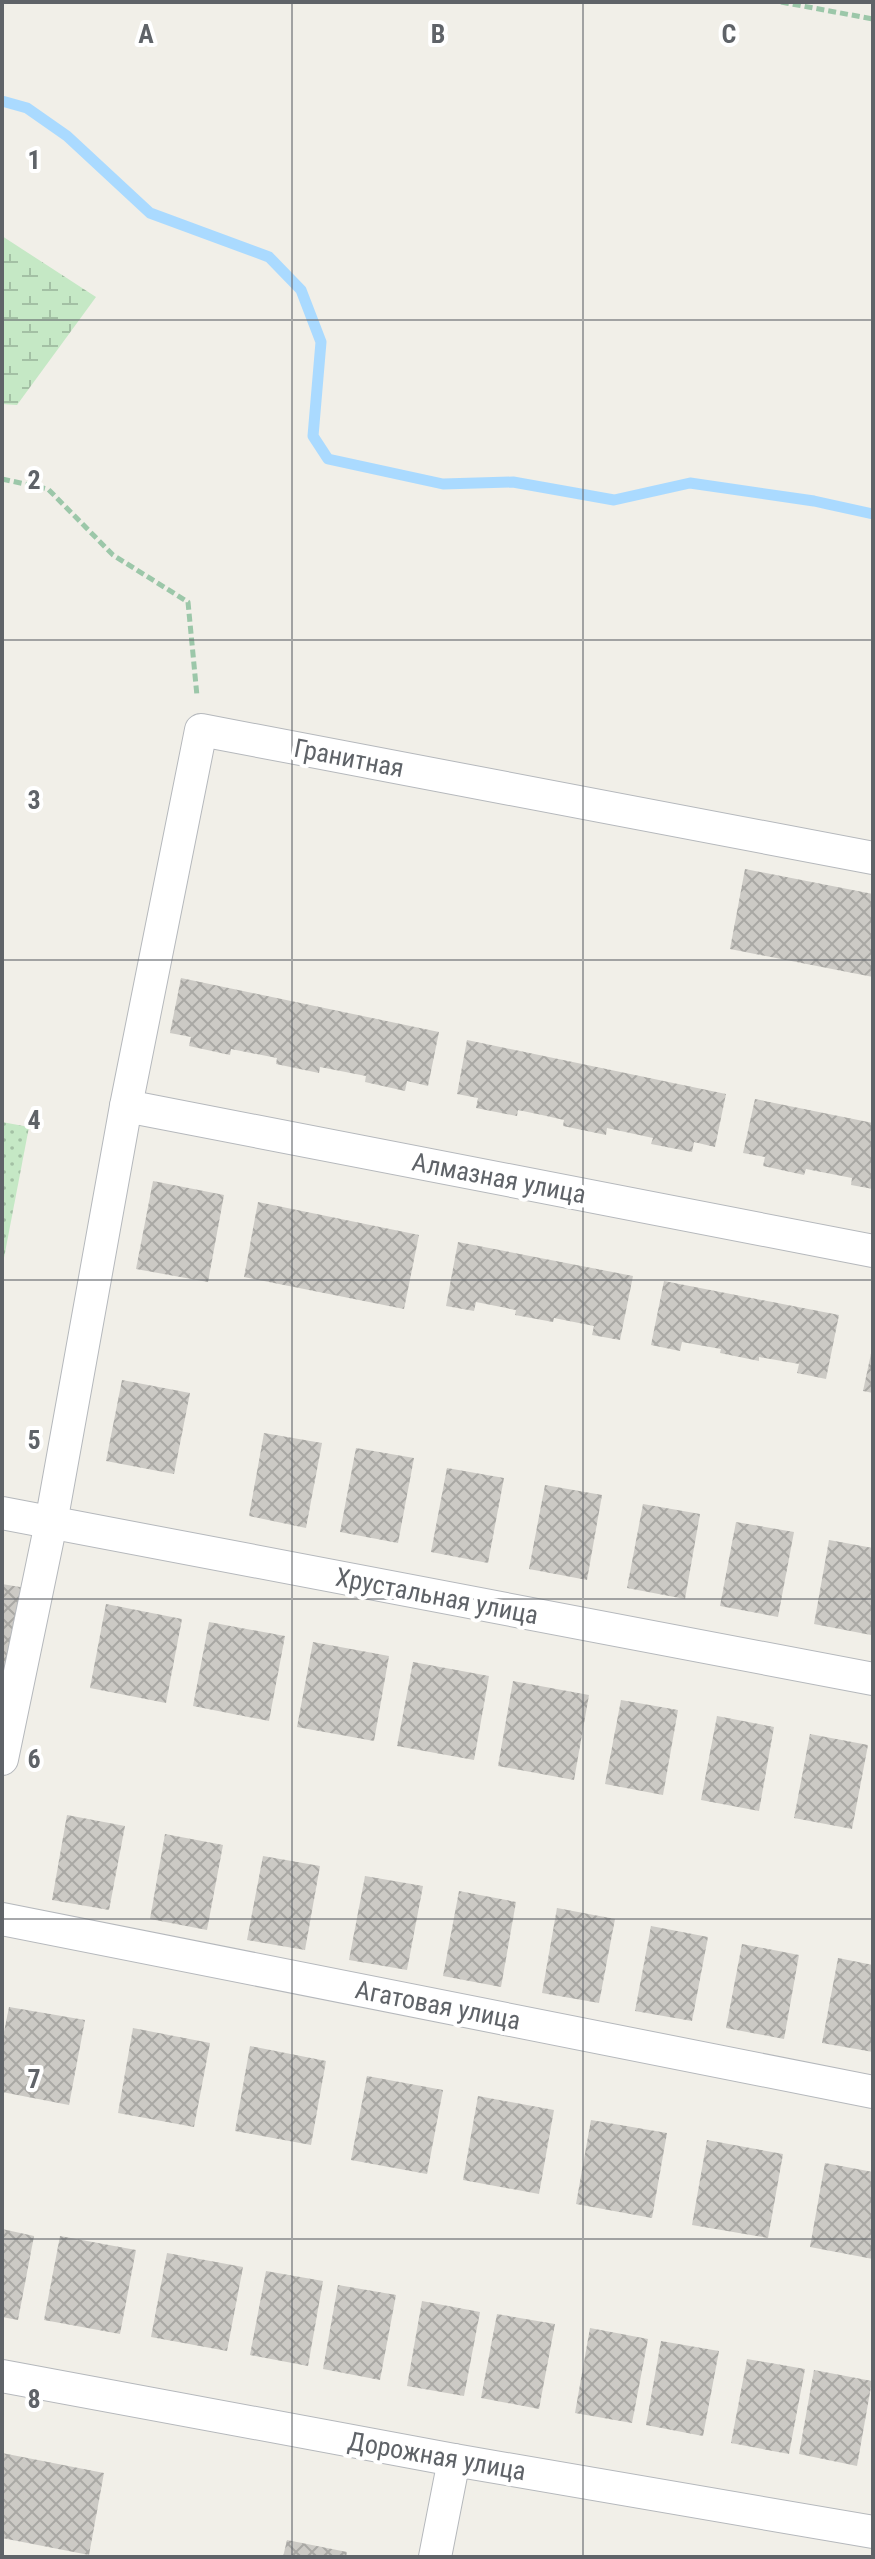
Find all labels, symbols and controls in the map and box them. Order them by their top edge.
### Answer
text: A [138,19,154,49]
text: B [431,19,445,49]
text: C [722,19,737,49]
text: 1 [27,145,41,175]
text: 2 [27,465,41,495]
street label: Гранитная [292,733,406,783]
text: 3 [27,785,41,815]
text: 4 [27,1105,41,1135]
street label: Алмазная улица [410,1146,588,1210]
text: 5 [27,1425,41,1455]
street label: Хрустальная улица [333,1562,541,1630]
text: 6 [27,1744,41,1774]
street label: Агатовая улица [353,1974,523,2036]
text: 7 [27,2064,41,2094]
text: 8 [27,2384,41,2414]
street label: Дорожная улица [346,2426,528,2486]

